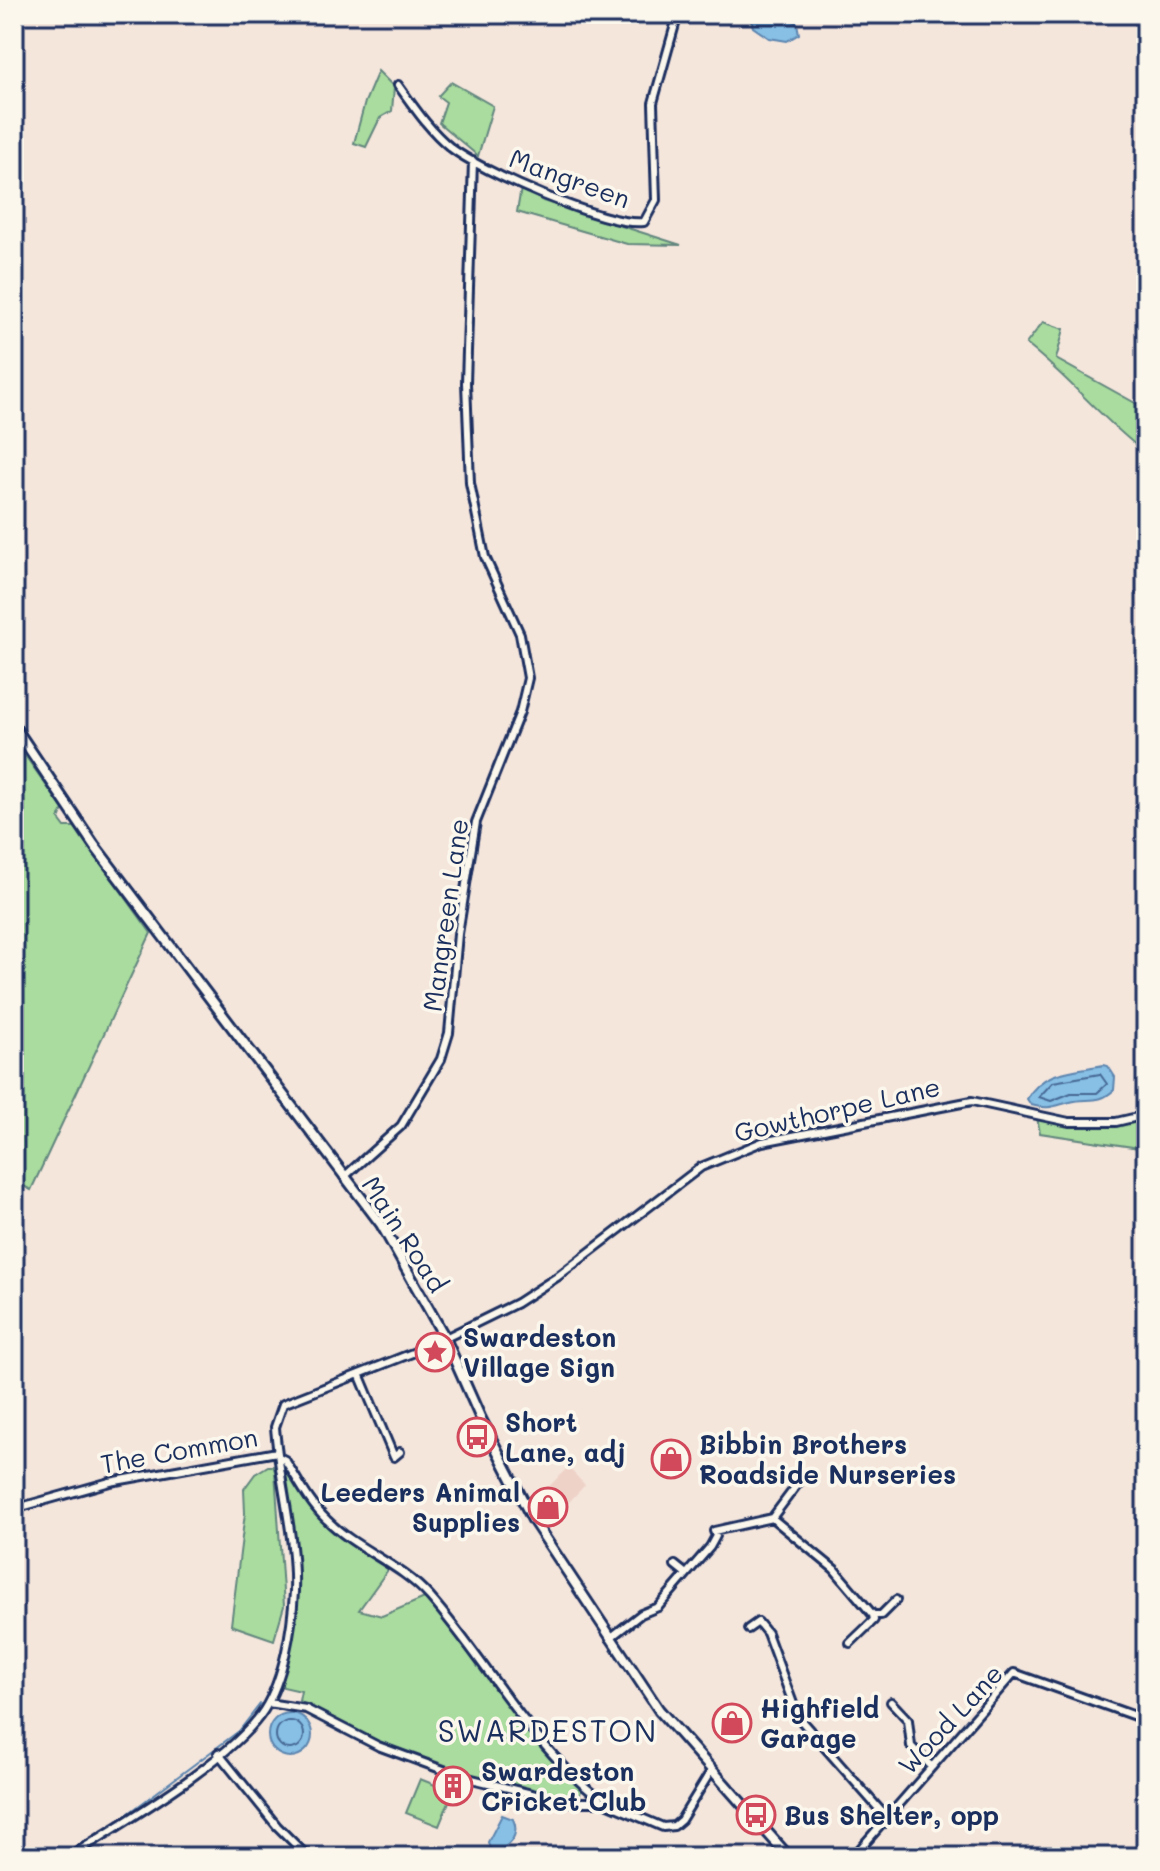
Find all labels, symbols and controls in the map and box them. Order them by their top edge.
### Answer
street label: Mangreen [505,140,635,216]
street label: Mangreen Lane [415,816,475,1014]
street label: Gowthorpe Lane [731,1069,943,1149]
street label: Main Road [355,1169,455,1299]
place label: Swardeston Village Sign [463,1320,616,1384]
place icon: Swardeston Village Sign [414,1331,456,1373]
place label: Short Lane, adj [505,1405,626,1469]
bus stop icon: Short Lane, adj [456,1416,498,1458]
street label: The Common [98,1419,260,1481]
place label: Bibbin Brothers Roadside Nurseries [699,1427,956,1491]
shop icon: Bibbin Brothers Roadside Nurseries [650,1438,692,1480]
place label: Leeders Animal Supplies [321,1475,520,1539]
shop icon: Leeders Animal Supplies [527,1486,569,1528]
street label: Wood Lane [890,1657,1010,1781]
place label: Highfield Garage [760,1691,879,1755]
shop icon: Highfield Garage [711,1702,753,1744]
district label: SWARDESTON [438,1710,658,1750]
place label: Swardeston Cricket Club [481,1754,646,1818]
building icon: Swardeston Cricket Club [432,1765,474,1807]
bus stop icon: Bus Shelter, opp [735,1794,777,1836]
place label: Bus Shelter, opp [784,1798,999,1832]

